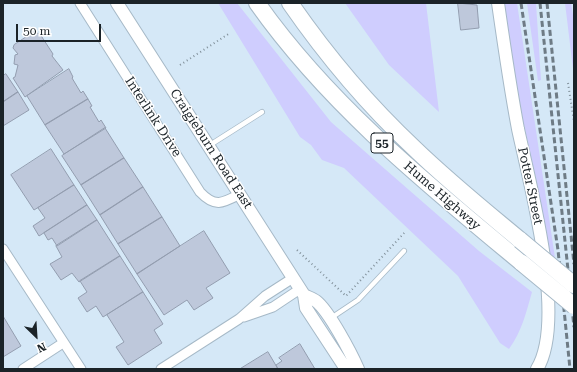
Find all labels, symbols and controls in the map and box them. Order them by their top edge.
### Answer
scale bar [18,16,103,42]
text: 50 m [23,24,50,38]
street label: Interlink Drive [121,74,185,160]
street label: Craigieburn Road East [166,86,256,212]
road number: 55 [371,133,393,153]
street label: Potter Street [514,146,546,226]
street label: Hume Highway [400,158,484,234]
north arrow [16,316,56,356]
text: N [35,340,48,355]

